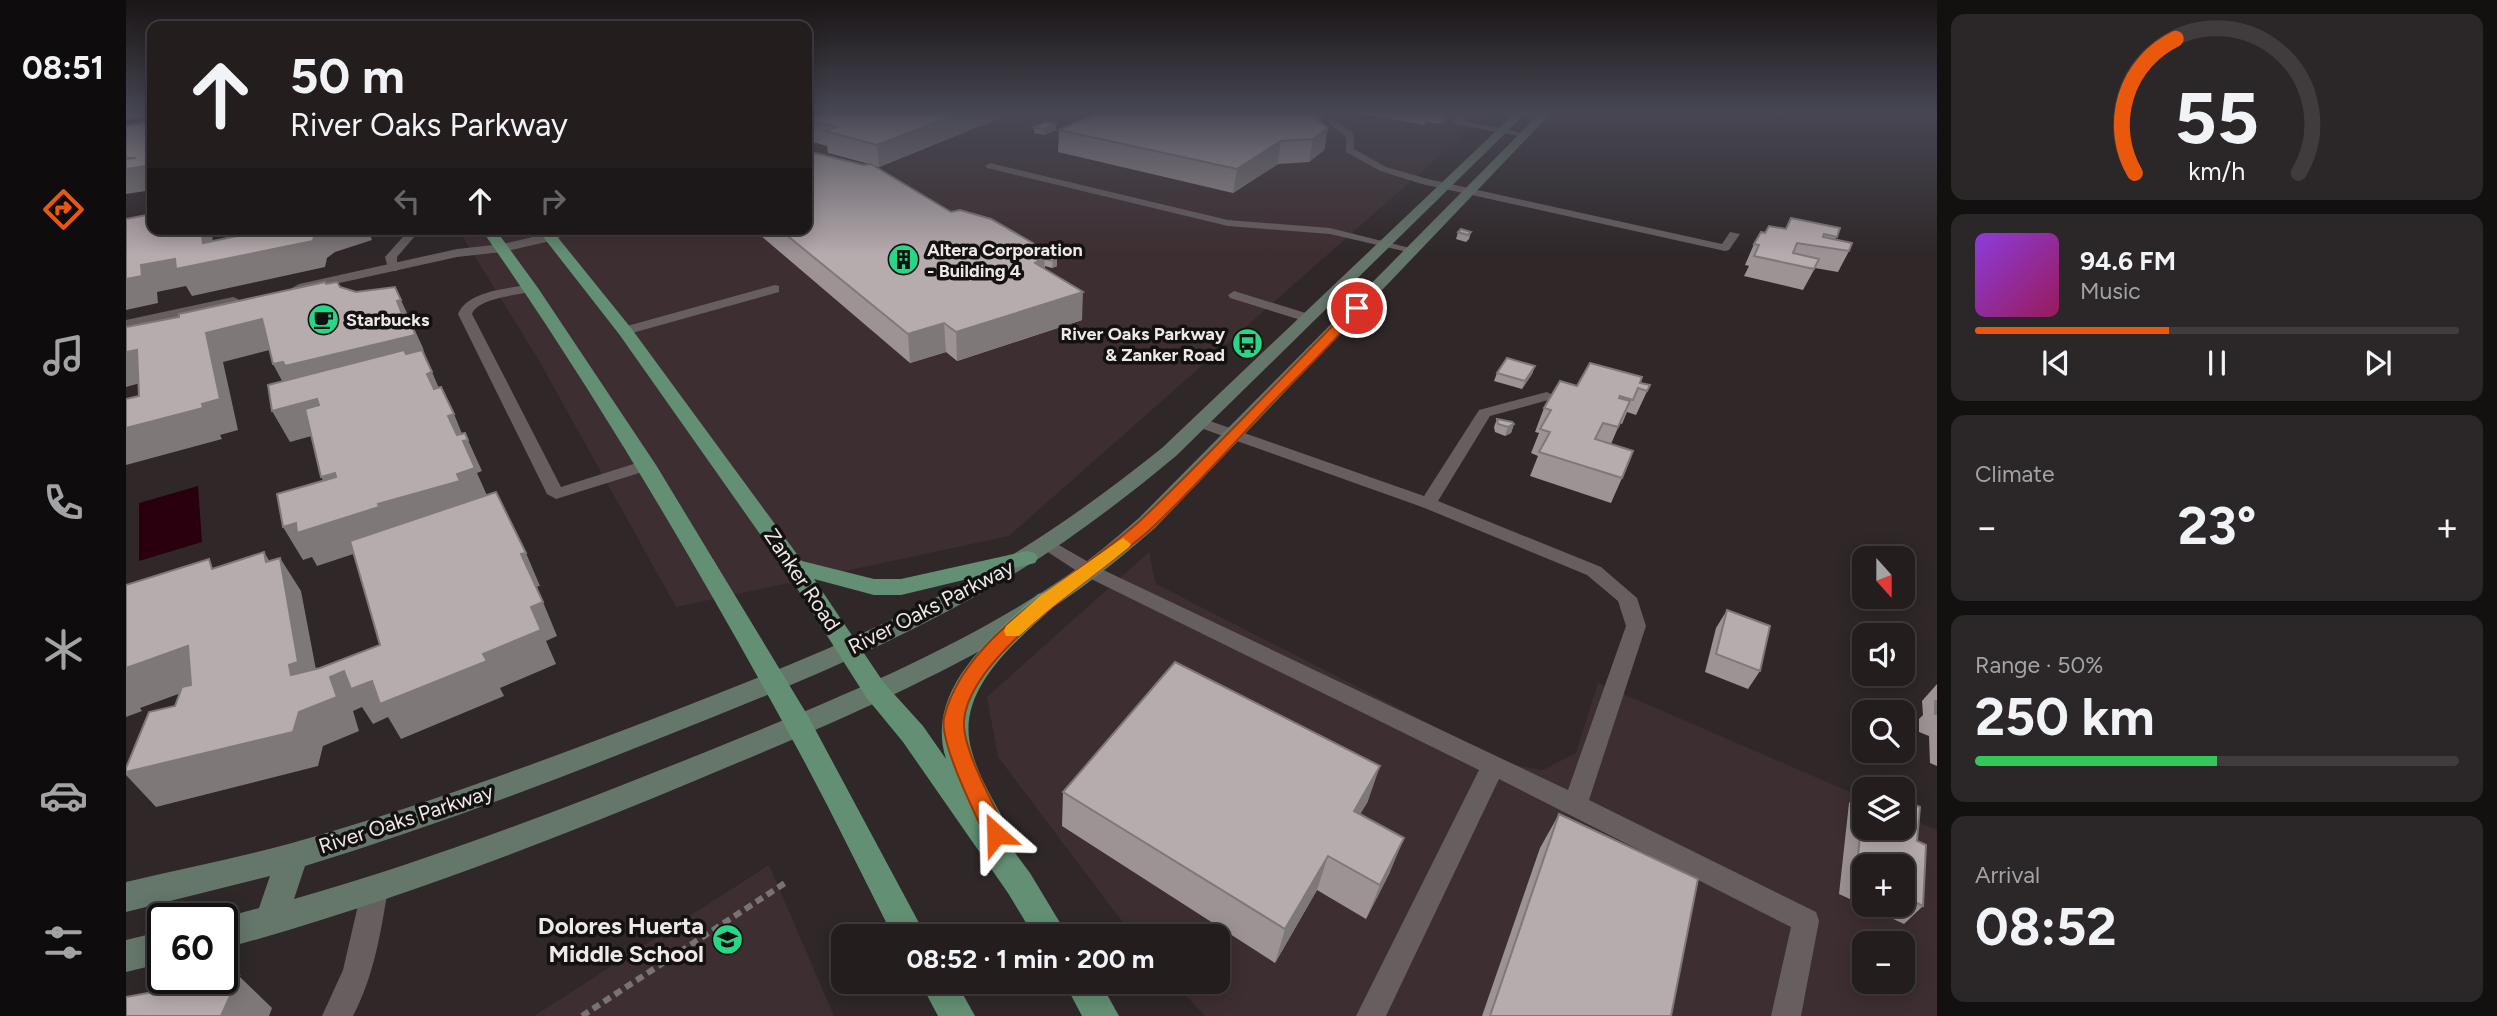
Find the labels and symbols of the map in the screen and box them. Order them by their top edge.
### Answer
place label: Altera Corporation - Building 4 [927,239,1083,282]
building icon: Altera Corporation - Building 4 [887,243,921,277]
pin [1327,278,1387,338]
cafe icon: Starbucks [306,303,340,337]
place label: Starbucks [346,309,430,331]
place label: River Oaks Parkway & Zanker Road [1061,323,1226,366]
bus stop icon: River Oaks Parkway & Zanker Road [1231,327,1265,361]
street label: Zanker Road [759,524,846,636]
north arrow [1852,546,1914,609]
street label: River Oaks Parkway [844,554,1018,659]
street label: River Oaks Parkway [315,778,496,859]
position arrow [959,797,1033,871]
speed limit sign: 60 [147,903,238,994]
place label: Dolores Huerta Middle School [538,911,704,968]
school or university icon: Dolores Huerta Middle School [710,923,744,957]

